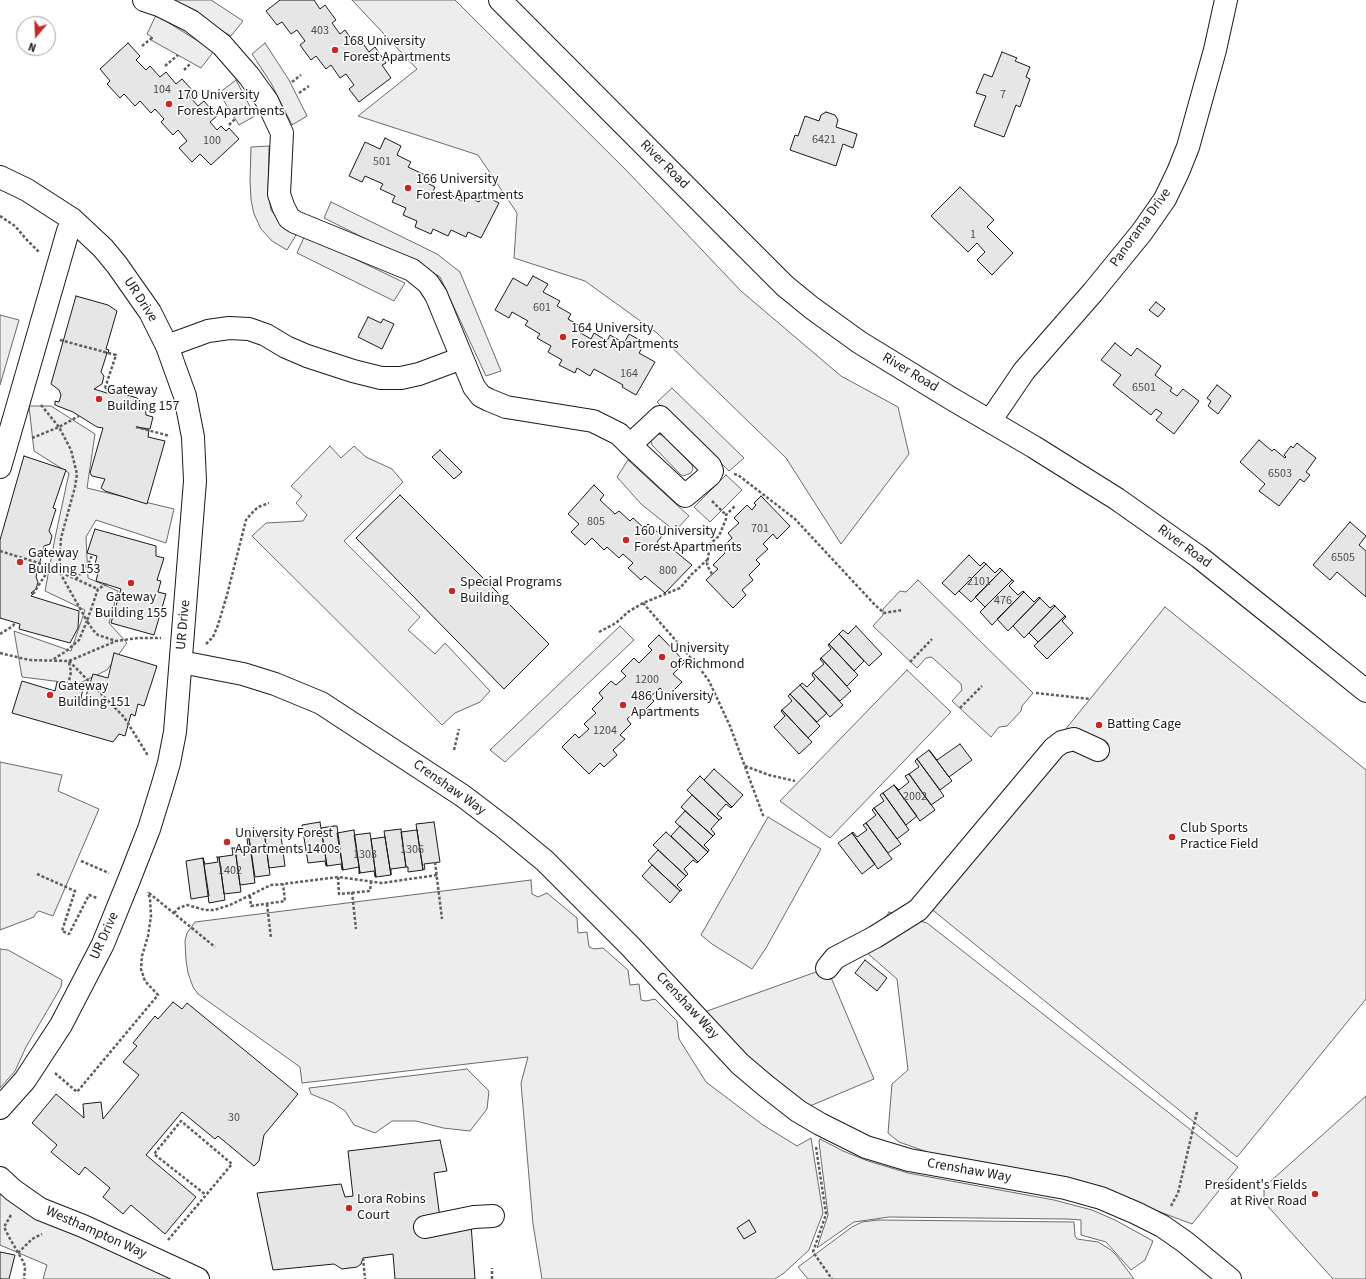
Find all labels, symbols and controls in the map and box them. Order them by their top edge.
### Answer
north arrow [16,16,56,56]
house number: 403 [311,24,329,38]
place label: 168 University Forest Apartments [343,34,451,66]
text: N [26,39,38,55]
marker: 168 University Forest Apartments [330,45,340,55]
house number: 104 [153,83,171,97]
place label: 170 University Forest Apartments [177,88,285,120]
house number: 7 [1000,88,1006,102]
marker: 170 University Forest Apartments [164,99,174,109]
house number: 6421 [812,133,836,147]
house number: 100 [203,134,221,148]
street label: River Road [636,137,692,193]
house number: 501 [373,155,391,169]
place label: 166 University Forest Apartments [416,172,524,204]
marker: 166 University Forest Apartments [403,183,413,193]
street label: Panorama Drive [1107,185,1175,271]
house number: 1 [970,228,976,242]
street label: UR Drive [119,274,161,326]
house number: 601 [533,301,551,315]
place label: 164 University Forest Apartments [571,321,679,354]
marker: 164 University Forest Apartments [558,332,568,342]
street label: River Road [879,350,941,396]
house number: 164 [620,367,638,381]
house number: 6501 [1132,381,1156,395]
place label: Gateway Building 157 [107,383,179,416]
marker: Gateway Building 157 [94,394,104,404]
house number: 6503 [1268,467,1292,481]
house number: 805 [587,515,605,529]
house number: 701 [751,522,769,536]
street label: River Road [1154,522,1214,572]
place label: 160 University Forest Apartments [634,524,742,556]
marker: 160 University Forest Apartments [621,535,631,545]
place label: Gateway Building 153 [28,546,100,578]
house number: 6505 [1331,551,1355,565]
marker: Gateway Building 153 [15,557,25,567]
house number: 800 [659,564,677,578]
place label: Special Programs Building [460,575,562,608]
house number: 2101 [967,575,991,589]
marker: Gateway Building 155 [126,578,136,588]
marker: Special Programs Building [447,586,457,596]
place label: Gateway Building 155 [95,590,167,622]
house number: 476 [994,594,1012,608]
street label: UR Drive [173,599,195,651]
place label: University of Richmond [670,641,744,674]
marker: University of Richmond [657,652,667,662]
house number: 1200 [635,673,659,687]
place label: Gateway Building 151 [58,679,130,712]
place label: 486 University Apartments [631,689,714,722]
marker: Gateway Building 151 [45,690,55,700]
marker: 486 University Apartments [618,700,628,710]
place label: Batting Cage [1107,717,1181,733]
marker: Batting Cage [1094,720,1104,730]
house number: 1204 [593,724,617,738]
street label: Crenshaw Way [409,757,489,819]
house number: 2002 [903,790,927,804]
place label: Club Sports Practice Field [1180,821,1258,854]
place label: University Forest Apartments 1400s [235,826,340,858]
marker: Club Sports Practice Field [1167,832,1177,842]
marker: University Forest Apartments 1400s [222,837,232,847]
house number: 1306 [400,843,424,857]
house number: 1303 [353,848,377,862]
house number: 1402 [218,864,242,878]
street label: UR Drive [87,910,123,962]
street label: Crenshaw Way [652,969,722,1043]
house number: 30 [228,1111,240,1125]
street label: Crenshaw Way [926,1155,1012,1187]
place label: President's Fields at River Road [1205,1178,1307,1210]
marker: President's Fields at River Road [1310,1189,1320,1199]
place label: Lora Robins Court [357,1192,426,1224]
street label: Westhampton Way [43,1203,149,1263]
marker: Lora Robins Court [344,1203,354,1213]

